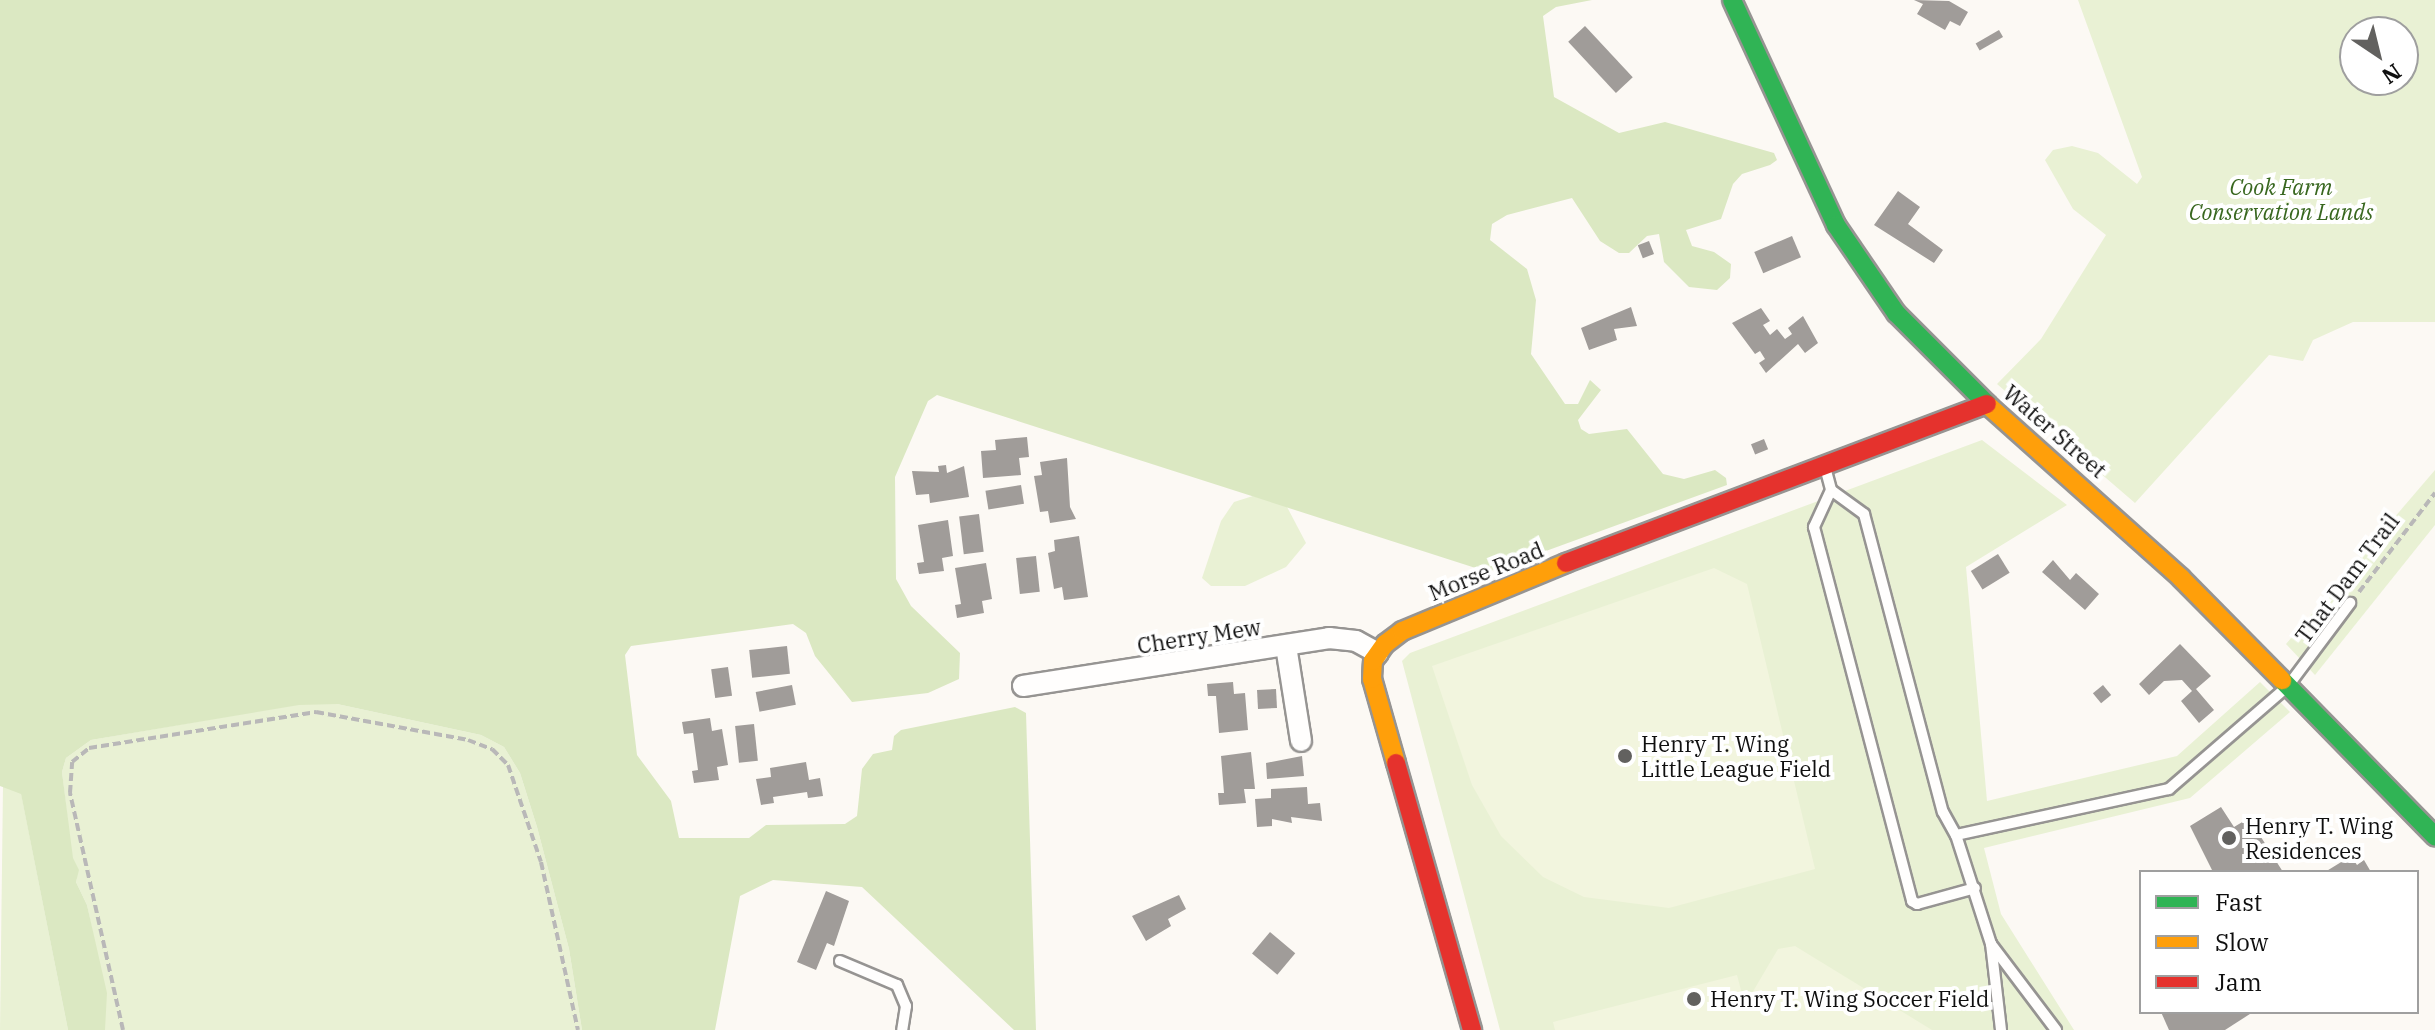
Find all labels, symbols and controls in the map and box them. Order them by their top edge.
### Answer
north arrow [2339,16,2419,96]
text: N [2376,58,2407,91]
park label: Cook Farm Conservation Lands [2189,173,2373,224]
street label: Water Street [1998,379,2112,483]
street label: That Dam Trail [2290,508,2404,648]
street label: Morse Road [1425,536,1547,606]
street label: Cherry Mew [1135,613,1263,659]
place label: Henry T. Wing Little League Field [1641,730,1831,782]
marker: Henry T. Wing Little League Field [1616,747,1634,765]
place label: Henry T. Wing Residences [2245,812,2393,864]
marker: Henry T. Wing Residences [2220,829,2238,847]
legend [2139,870,2419,1014]
text: Fast [2215,886,2262,918]
text: Slow [2215,926,2268,958]
text: Jam [2215,966,2262,998]
place label: Henry T. Wing Soccer Field [1710,986,1989,1012]
marker: Henry T. Wing Soccer Field [1685,990,1703,1008]

